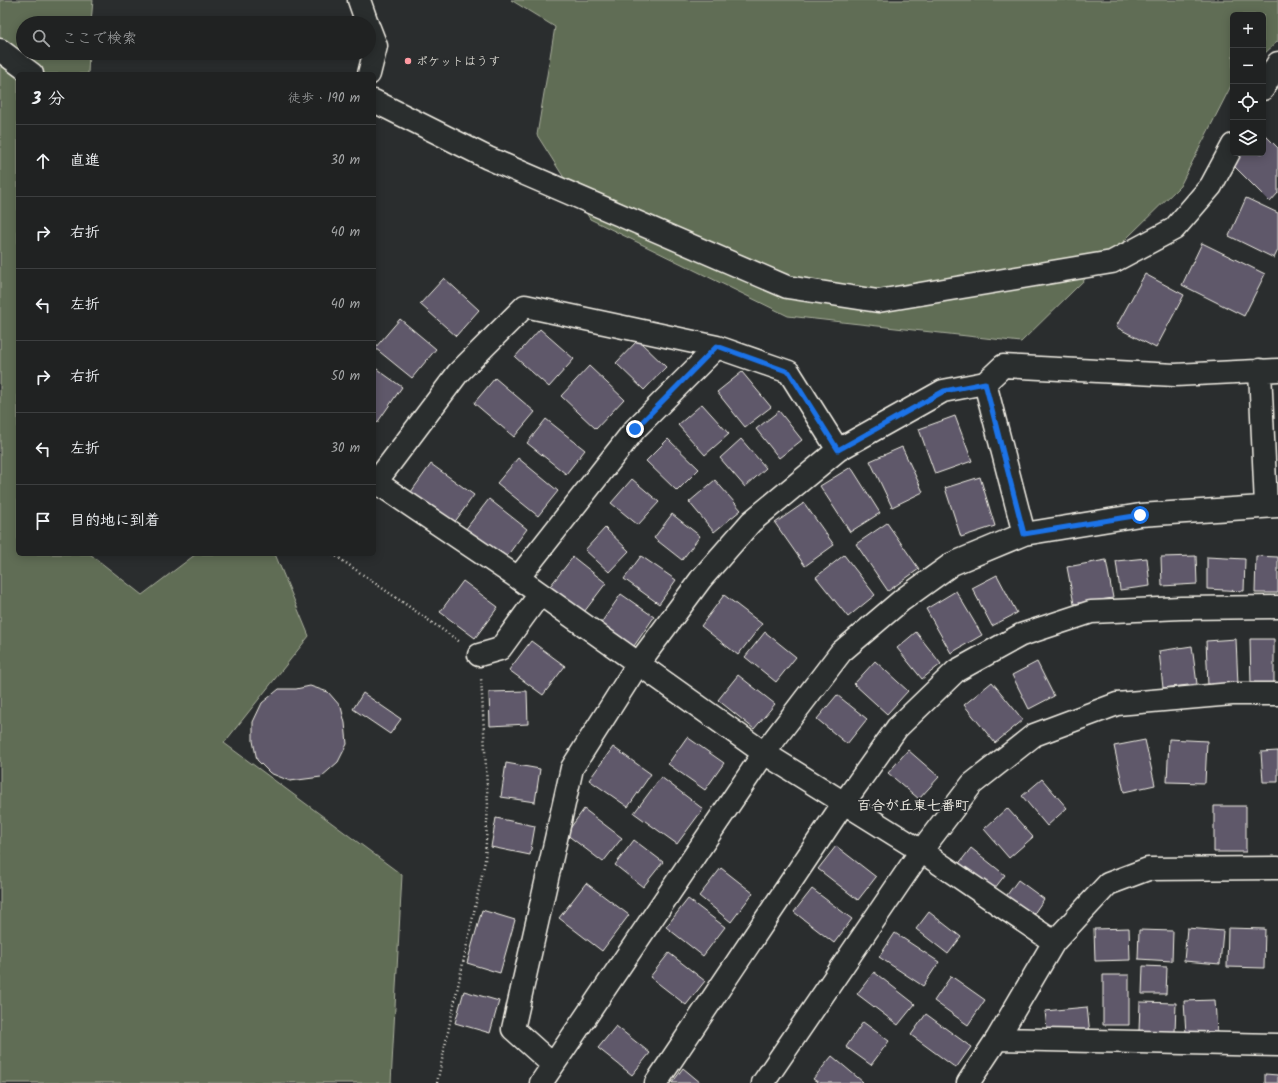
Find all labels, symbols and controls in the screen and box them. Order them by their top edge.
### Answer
map controls [1230,12,1266,156]
button: + [1230,12,1266,48]
search box [16,16,376,60]
icon: search [30,27,52,49]
text: ここで検索 [62,27,137,51]
button: − [1230,48,1266,84]
place label: ポケットはうす [416,52,500,71]
marker: ポケットはうす [403,56,413,66]
button: locate [1230,84,1266,120]
text: 3 分 [32,86,65,113]
text: 徒歩 · 190 m [288,88,360,109]
button: layers [1230,120,1266,156]
text: 直進 [70,149,100,173]
icon: ahead [32,150,54,172]
text: 30 m [331,150,360,171]
text: 右折 [70,221,100,245]
icon: right [32,222,54,244]
text: 40 m [331,222,360,243]
text: 左折 [70,293,100,317]
icon: left [32,294,54,316]
text: 40 m [331,294,360,315]
text: 右折 [70,365,100,389]
icon: right [32,366,54,388]
text: 50 m [331,366,360,387]
route end [626,420,644,438]
text: 左折 [70,437,100,461]
icon: left [32,438,54,460]
text: 30 m [331,438,360,459]
route start [1131,506,1149,524]
text: 目的地に到着 [70,509,160,533]
icon: arrive [32,510,54,532]
district label: 百合が丘東七番町 [857,795,969,817]

